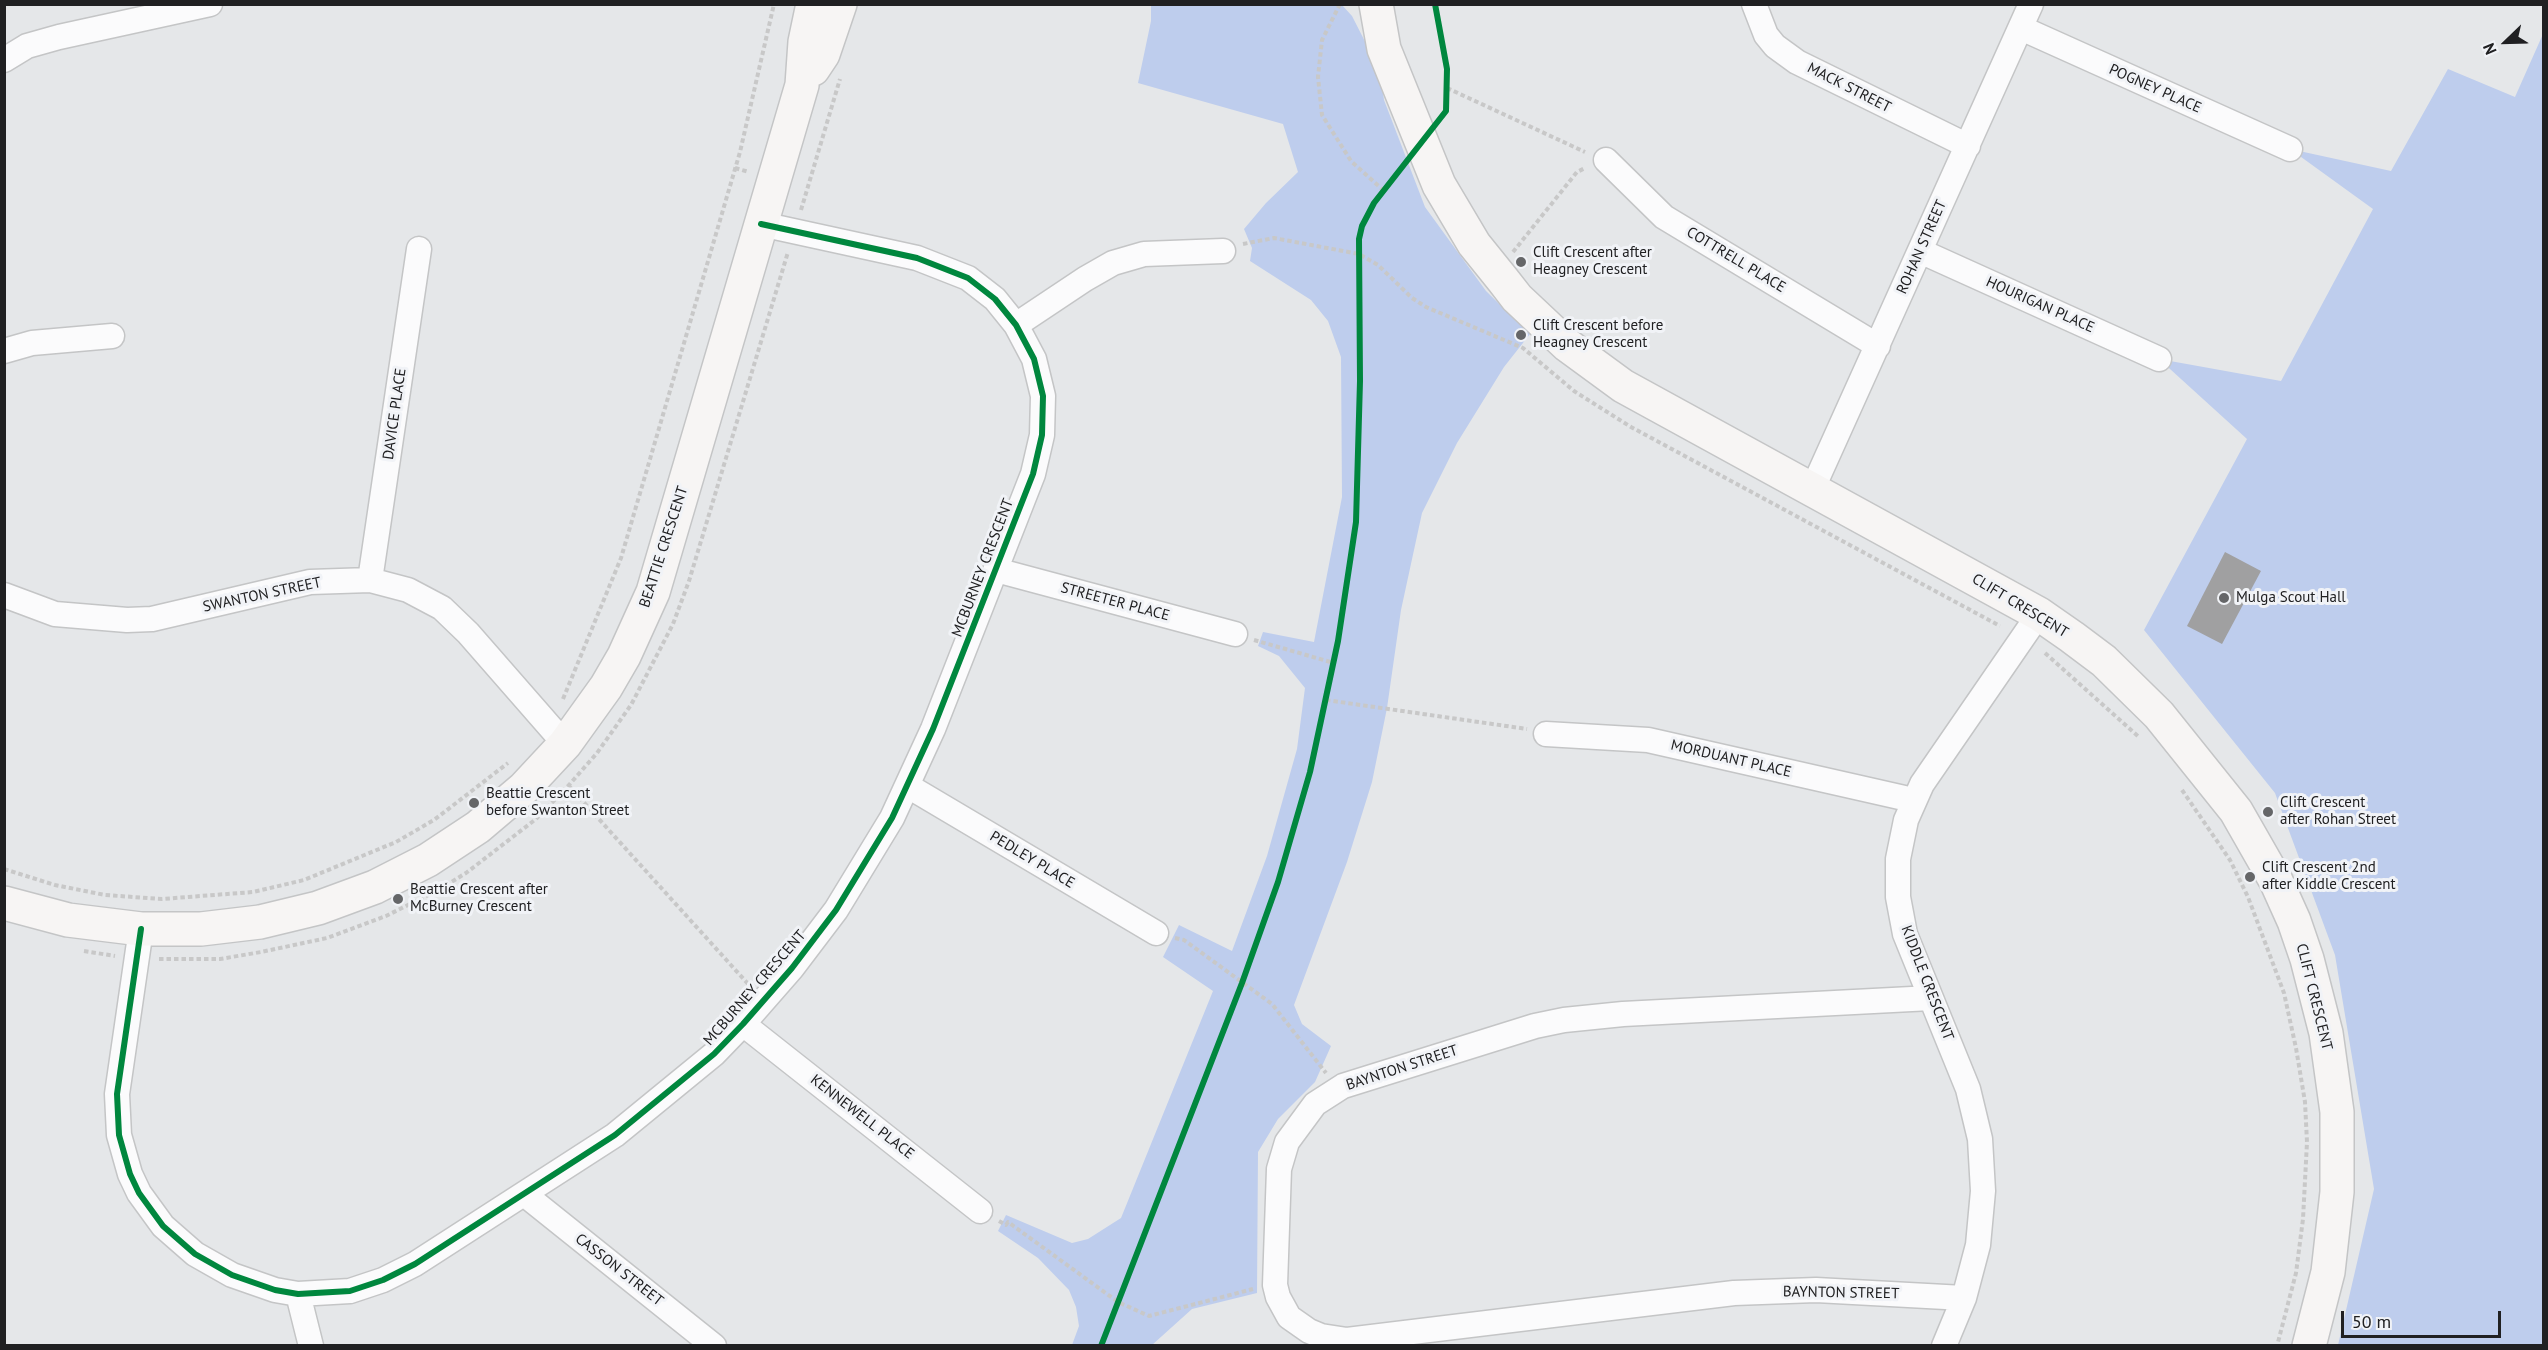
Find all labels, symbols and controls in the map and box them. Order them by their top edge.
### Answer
north arrow [2476,12,2536,72]
text: N [2478,40,2501,58]
street label: MACK STREET [1804,59,1894,117]
street label: POGNEY PLACE [2106,61,2204,117]
street label: ROHAN STREET [1893,197,1951,297]
street label: COTTRELL PLACE [1683,223,1789,297]
place label: Clift Crescent after Heagney Crescent [1533,244,1652,279]
marker: Clift Crescent after Heagney Crescent [1514,255,1528,269]
street label: HOURIGAN PLACE [1983,273,2097,337]
place label: Clift Crescent before Heagney Crescent [1533,317,1663,352]
marker: Clift Crescent before Heagney Crescent [1514,328,1528,342]
street label: DAVICE PLACE [380,367,410,461]
street label: BEATTIE CRESCENT [636,484,692,610]
street label: MCBURNEY CRESCENT [948,496,1018,640]
street label: CLIFT CRESCENT [1969,570,2071,642]
street label: SWANTON STREET [201,574,323,616]
street label: STREETER PLACE [1059,579,1171,625]
place label: Mulga Scout Hall [2236,589,2346,607]
marker: Mulga Scout Hall [2217,591,2231,605]
street label: MORDUANT PLACE [1669,736,1793,782]
place label: Beattie Crescent before Swanton Street [486,785,629,820]
place label: Clift Crescent after Rohan Street [2280,794,2396,829]
marker: Beattie Crescent before Swanton Street [467,796,481,810]
marker: Clift Crescent after Rohan Street [2261,805,2275,819]
street label: PEDLEY PLACE [986,828,1078,892]
place label: Clift Crescent 2nd after Kiddle Crescent [2262,859,2396,894]
marker: Clift Crescent 2nd after Kiddle Crescent [2243,870,2257,884]
place label: Beattie Crescent after McBurney Crescent [410,881,548,916]
marker: Beattie Crescent after McBurney Crescent [391,892,405,906]
street label: KIDDLE CRESCENT [1897,923,1957,1043]
street label: MCBURNEY CRESCENT [700,927,810,1049]
street label: CLIFT CRESCENT [2292,942,2336,1052]
street label: BAYNTON STREET [1344,1041,1460,1095]
street label: KENNEWELL PLACE [807,1071,917,1163]
street label: CASSON STREET [571,1230,667,1310]
street label: BAYNTON STREET [1783,1283,1899,1303]
scale bar [2344,1299,2504,1337]
text: 50 m [2352,1310,2391,1333]

